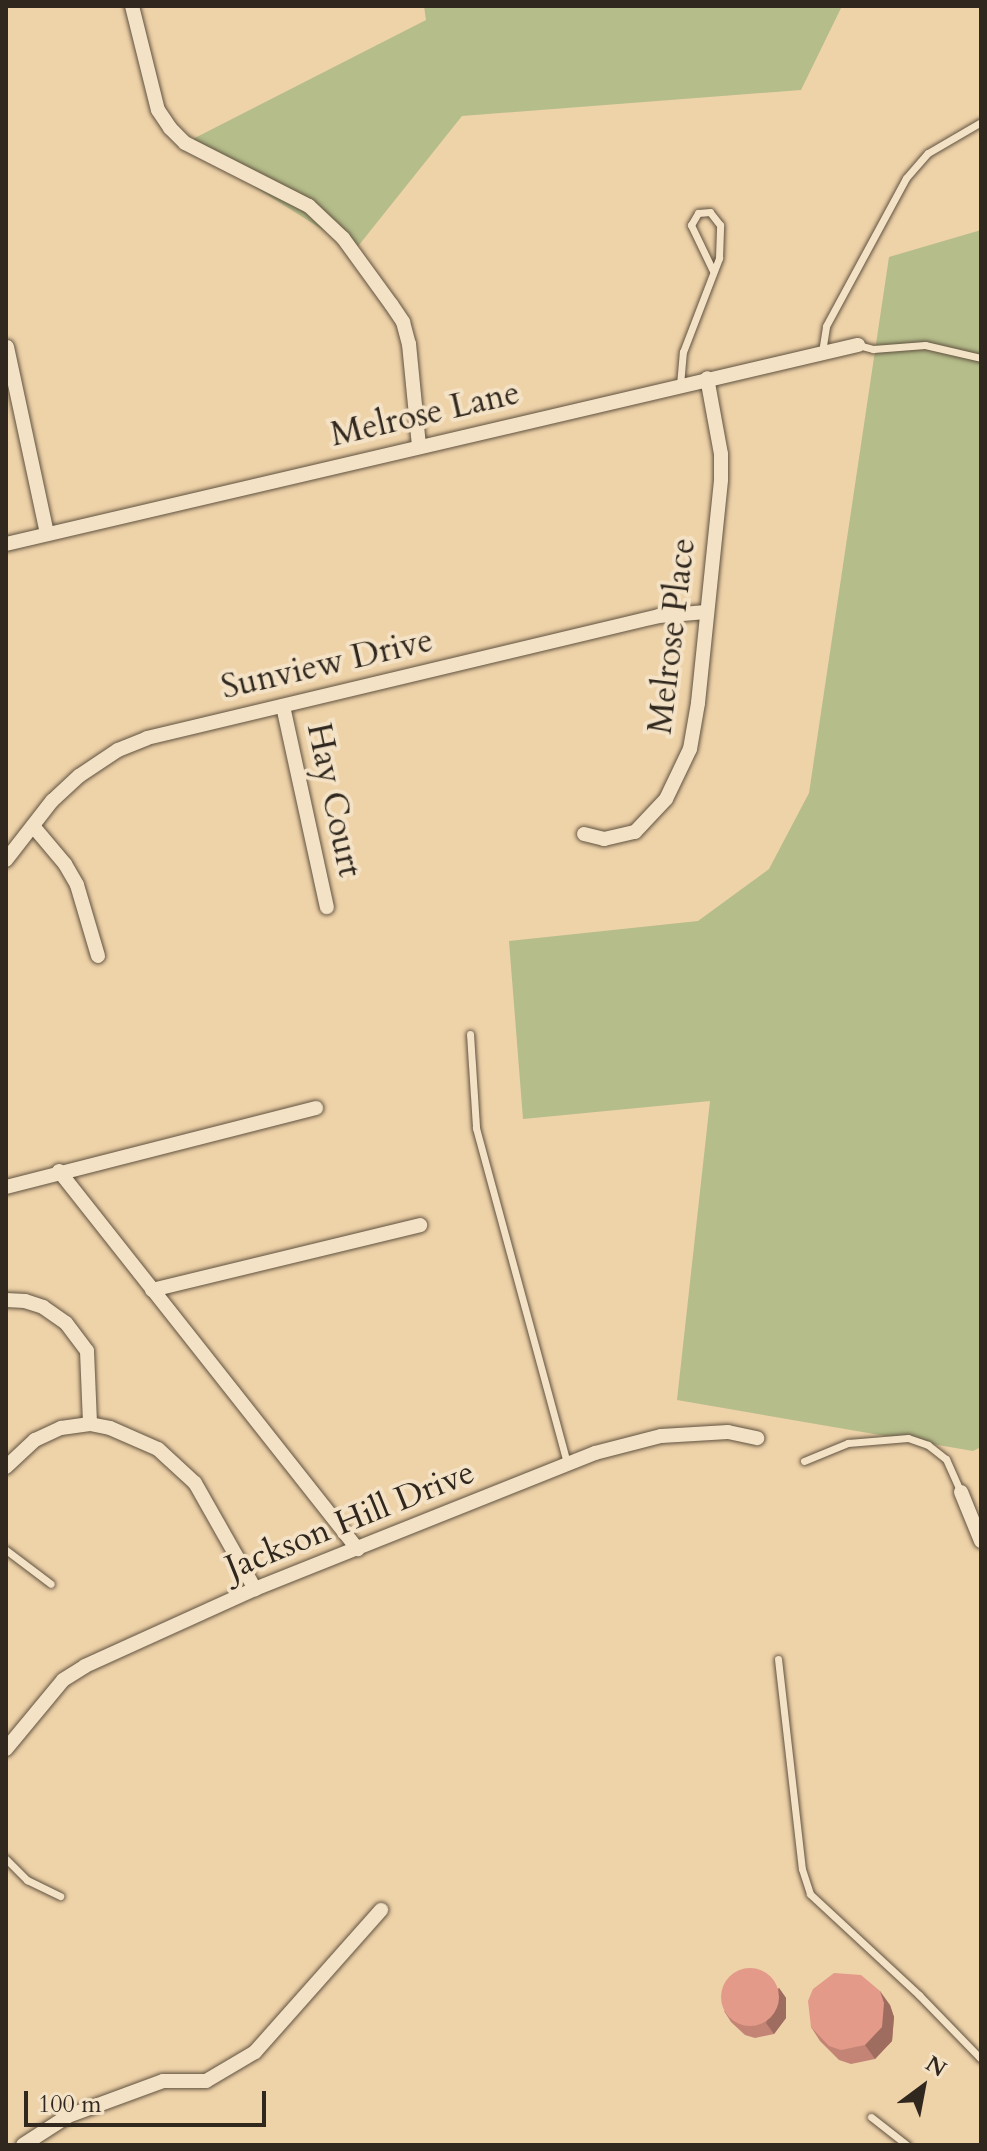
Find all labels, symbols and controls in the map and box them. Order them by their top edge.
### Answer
street label: Melrose Lane [326,372,524,456]
street label: Melrose Place [640,536,704,736]
street label: Sunview Drive [217,620,437,708]
street label: Hay Court [298,719,370,881]
street label: Jackson Hill Drive [220,1451,480,1589]
north arrow [883,2047,963,2127]
text: N [920,2049,952,2084]
scale bar [28,2075,270,2125]
text: 100 m [38,2088,102,2121]

